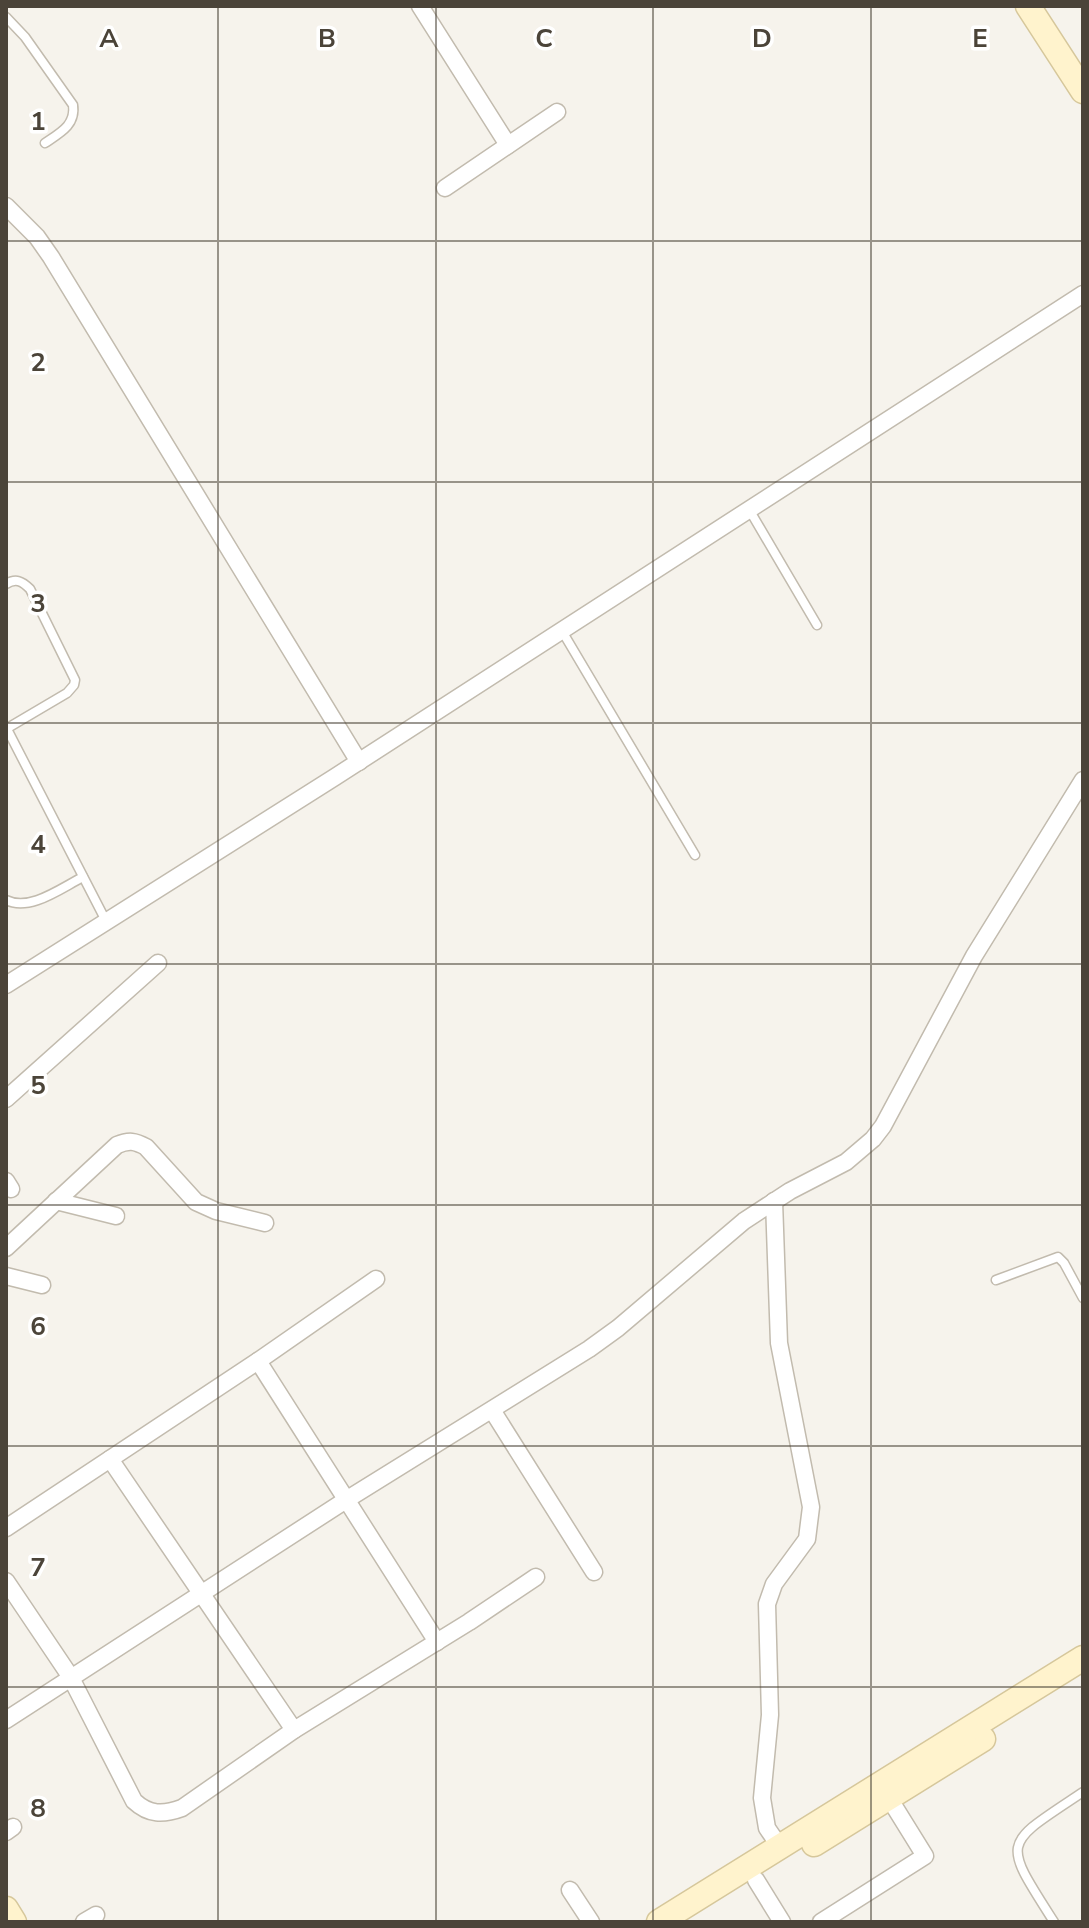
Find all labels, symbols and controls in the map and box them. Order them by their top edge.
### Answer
text: A [99,21,119,56]
text: B [318,21,336,56]
text: C [535,21,553,56]
text: D [752,21,772,56]
text: E [972,21,988,56]
text: 1 [30,104,46,139]
text: 2 [30,345,46,380]
text: 3 [30,586,46,621]
text: 4 [30,827,46,862]
text: 5 [30,1068,46,1103]
text: 6 [30,1309,46,1344]
text: 7 [30,1550,46,1585]
text: 8 [30,1791,46,1826]

